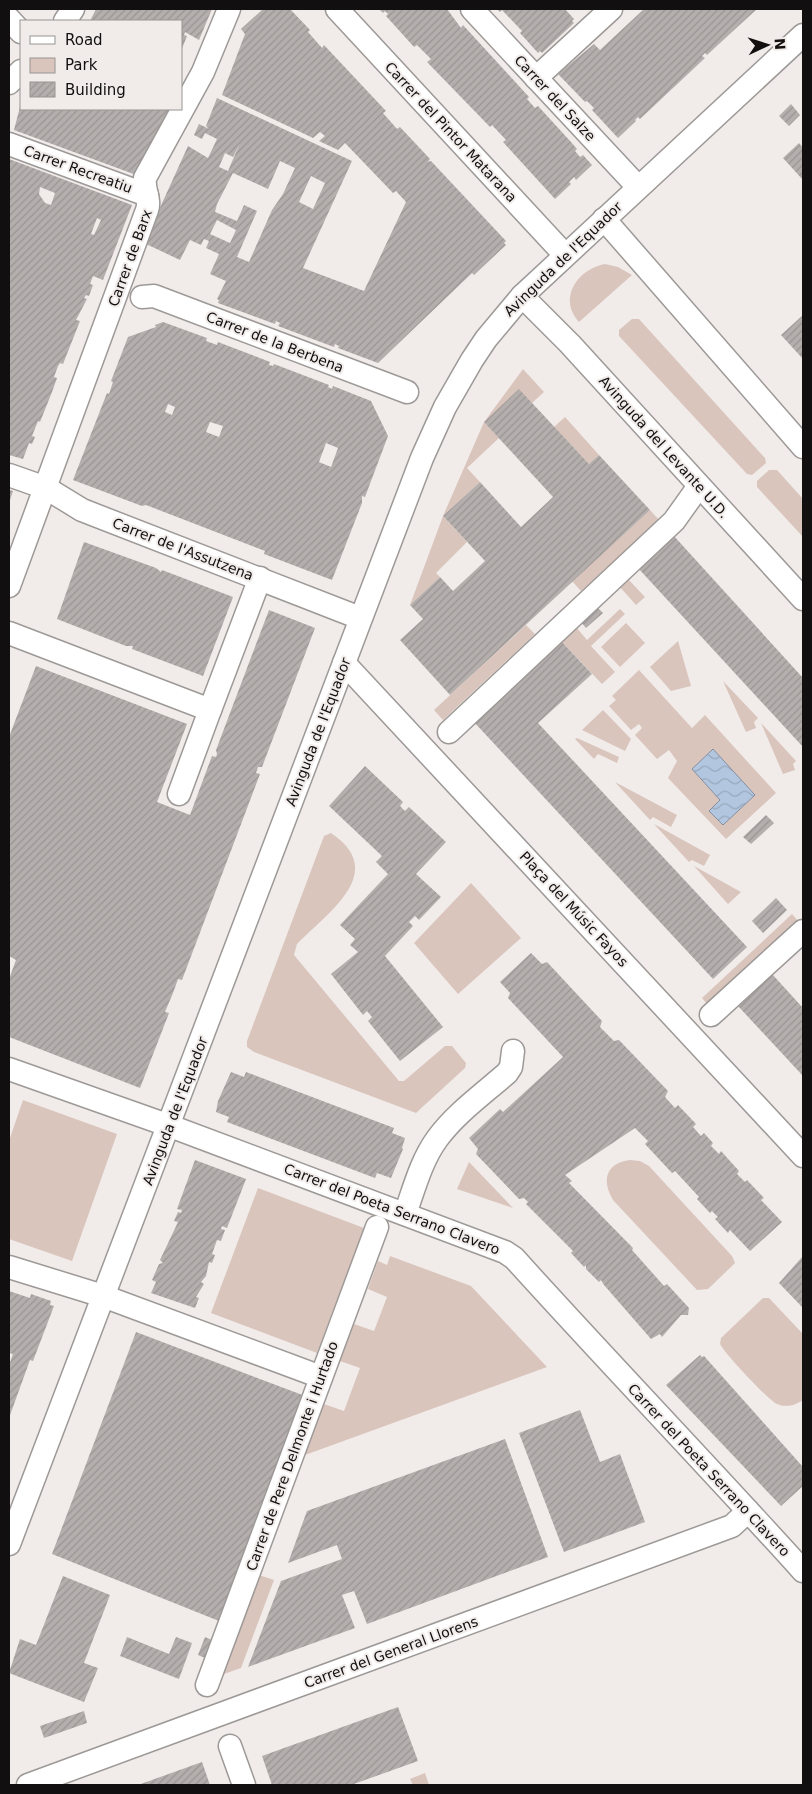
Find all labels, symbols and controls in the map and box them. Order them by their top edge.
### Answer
legend [20,20,182,110]
north arrow [742,20,792,70]
text: Road [65,31,103,49]
text: N [772,38,788,50]
street label: Carrer del Salze [511,52,599,144]
text: Park [65,56,98,74]
street label: Carrer del Pintor Matarana [382,59,520,205]
text: Building [65,81,126,99]
street label: Carrer Recreatiu [21,142,135,196]
street label: Avinguda de l'Equador [501,198,625,319]
street label: Carrer de Barx [105,207,155,309]
street label: Carrer de la Berbena [204,308,346,376]
street label: Avinguda del Levante U.D. [596,373,732,521]
street label: Carrer de l'Assutzena [110,515,256,583]
street label: Avinguda de l'Equador [282,655,354,808]
street label: Plaça del Músic Fayos [517,848,631,970]
street label: Avinguda de l'Equador [139,1034,211,1187]
street label: Carrer del Poeta Serrano Clavero [282,1160,502,1258]
street label: Carrer de Pere Delmonte i Hurtado [243,1339,341,1573]
street label: Carrer del Poeta Serrano Clavero [625,1380,793,1560]
street label: Carrer del General Llorens [302,1613,480,1691]

